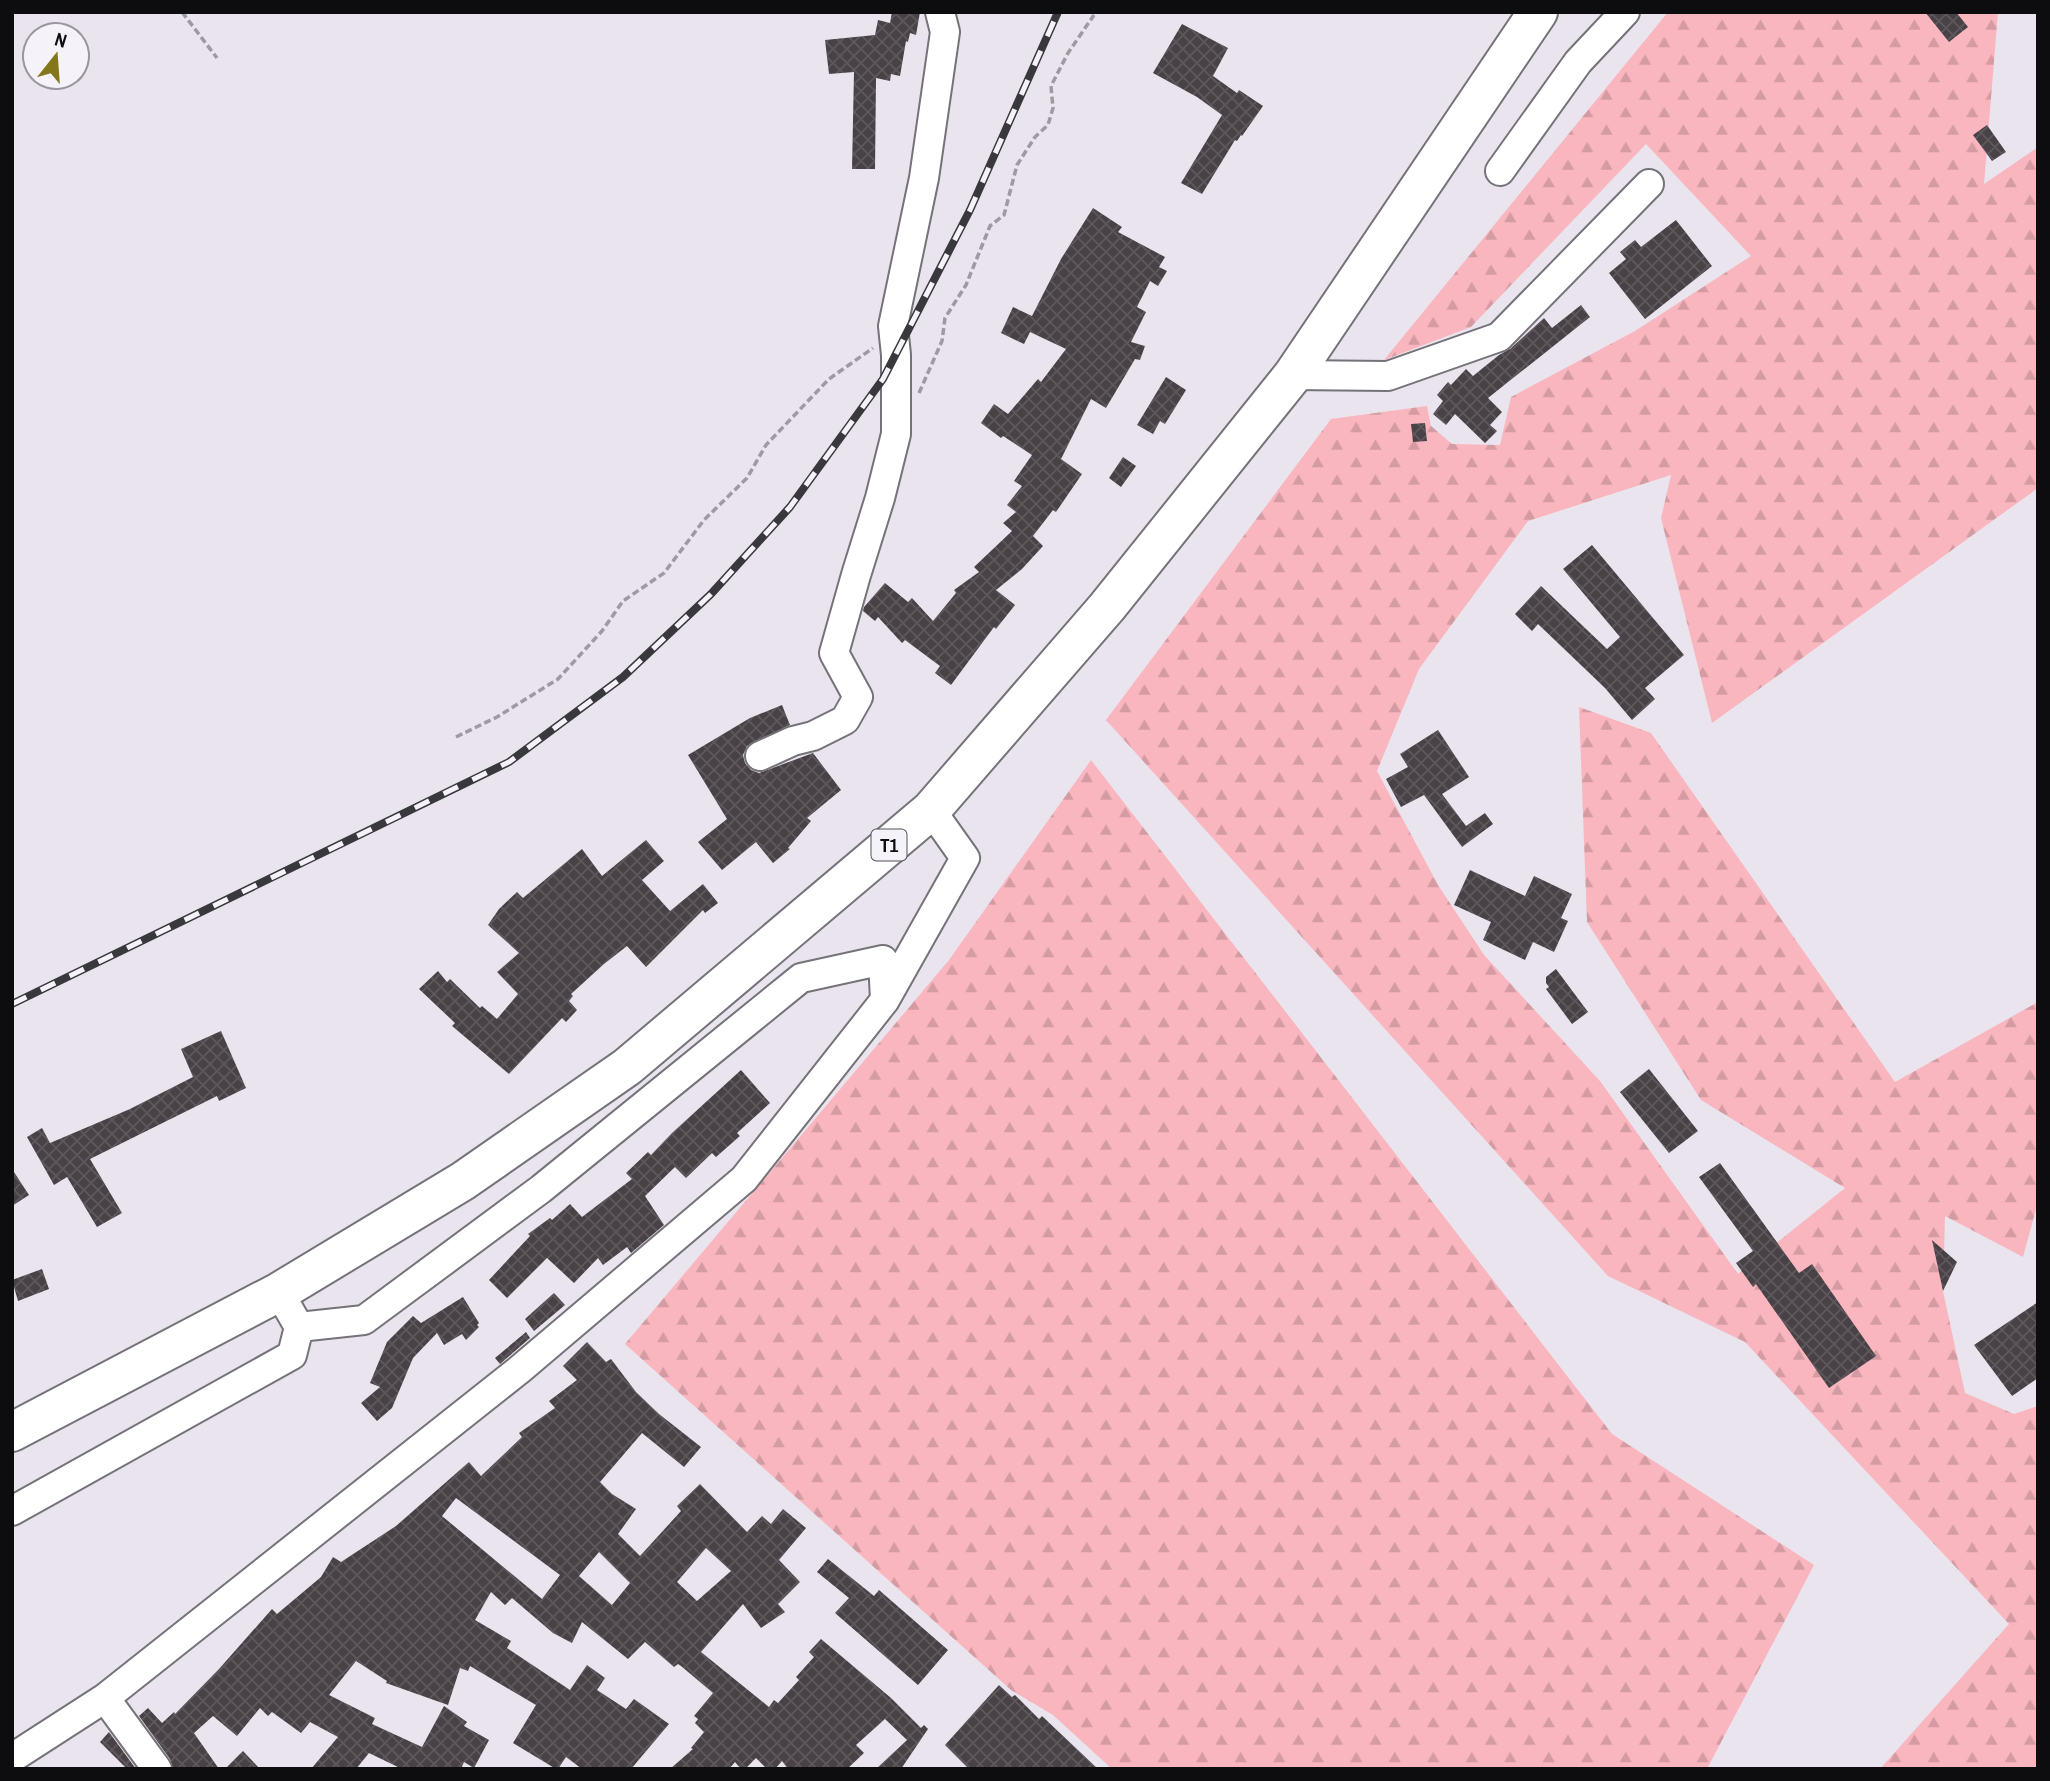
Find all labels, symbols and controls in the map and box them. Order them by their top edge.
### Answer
north arrow [21,21,91,91]
text: N [52,26,70,54]
road number: T1 [872,830,906,860]

